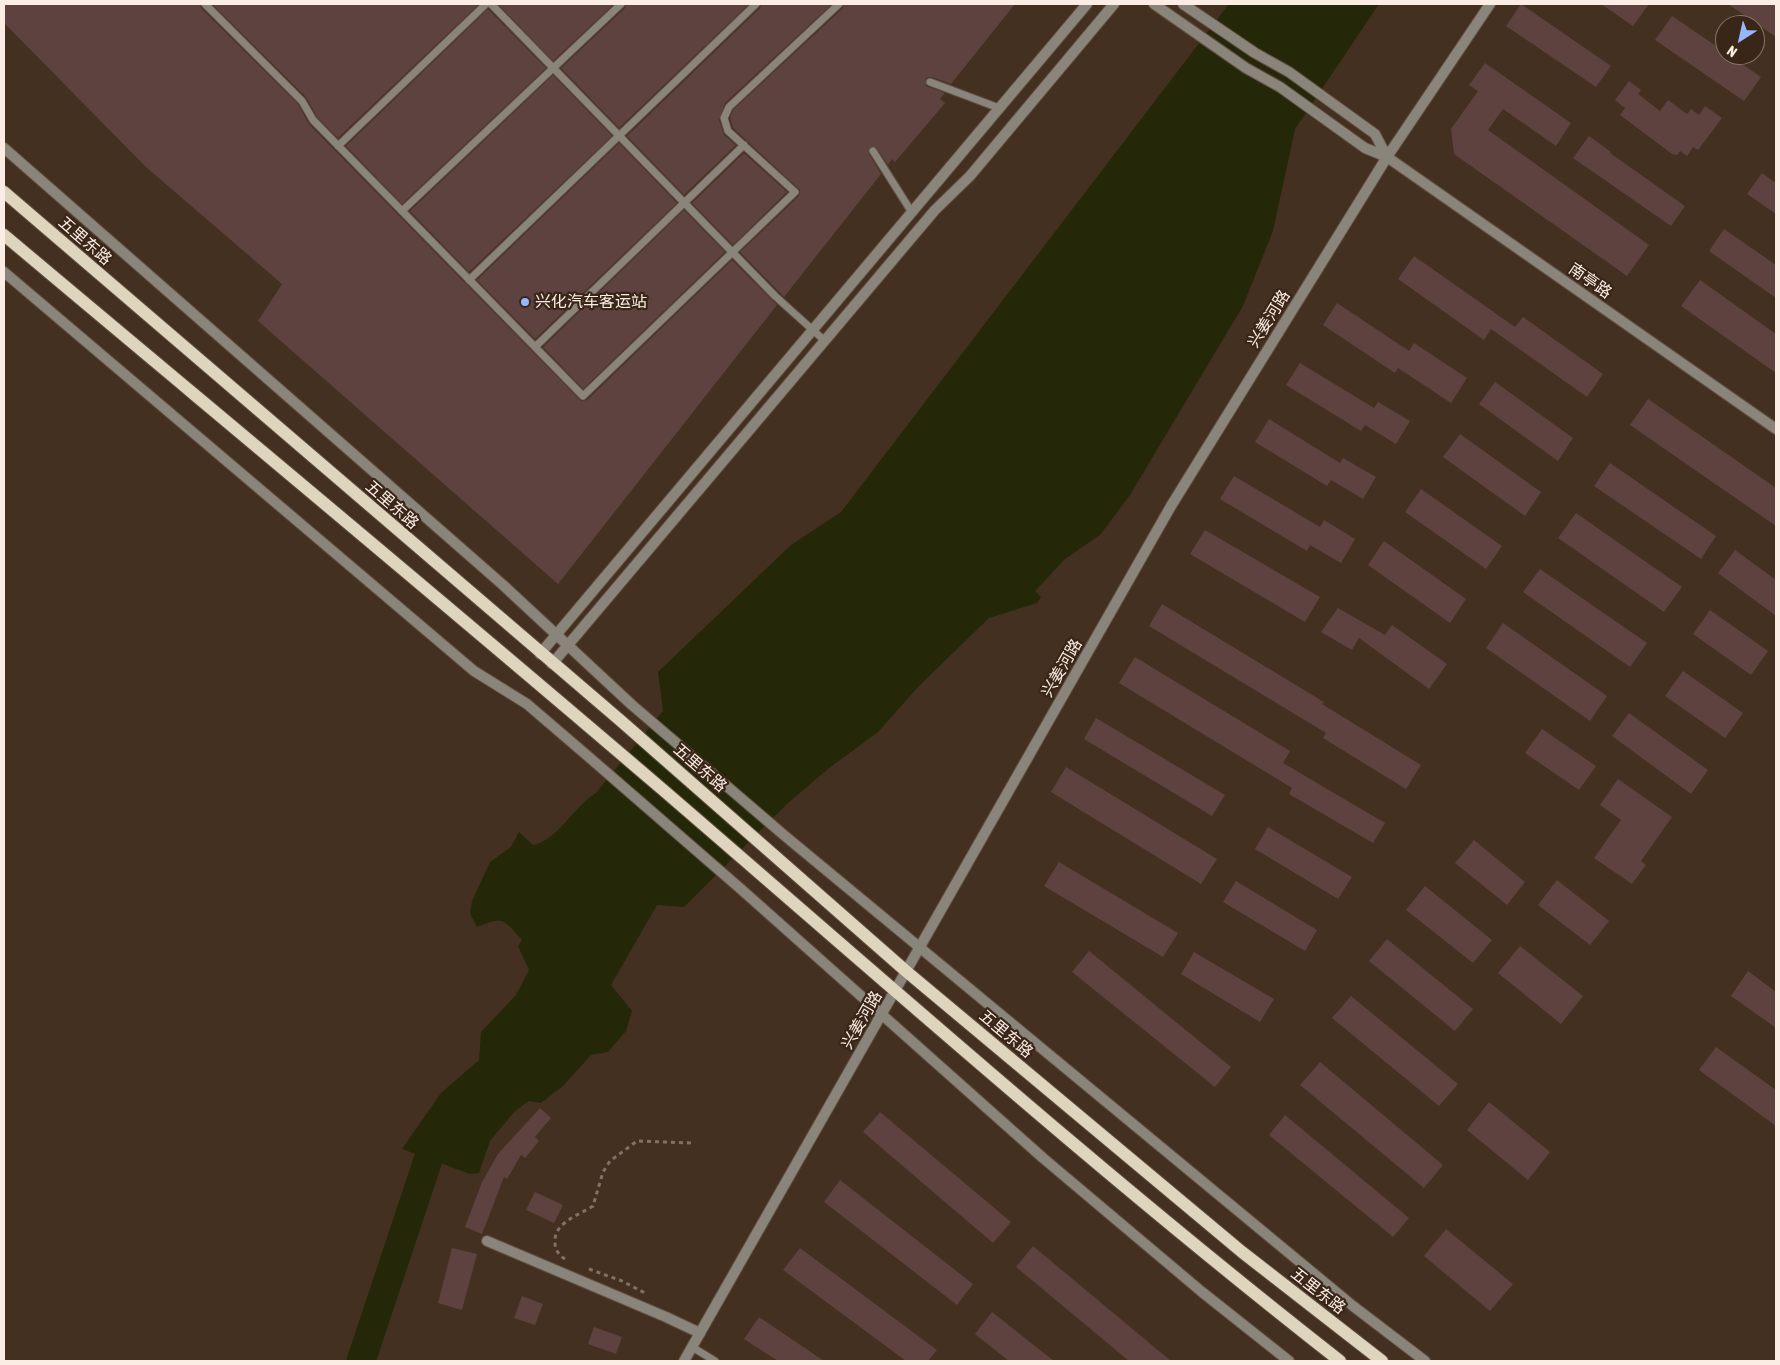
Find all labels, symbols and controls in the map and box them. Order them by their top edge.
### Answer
north arrow [1715,15,1765,65]
text: N [1724,43,1740,60]
street label: 五里东路 [55,213,115,269]
street label: 南亭路 [1565,259,1615,303]
street label: 兴姜河路 [1244,287,1294,351]
place label: 兴化汽车客运站 [535,292,647,312]
marker: 兴化汽车客运站 [519,296,531,308]
street label: 五里东路 [362,477,422,533]
street label: 兴姜河路 [1038,635,1086,701]
street label: 五里东路 [670,740,730,796]
street label: 兴姜河路 [838,987,886,1053]
street label: 五里东路 [975,1006,1037,1062]
street label: 五里东路 [1287,1264,1349,1318]

